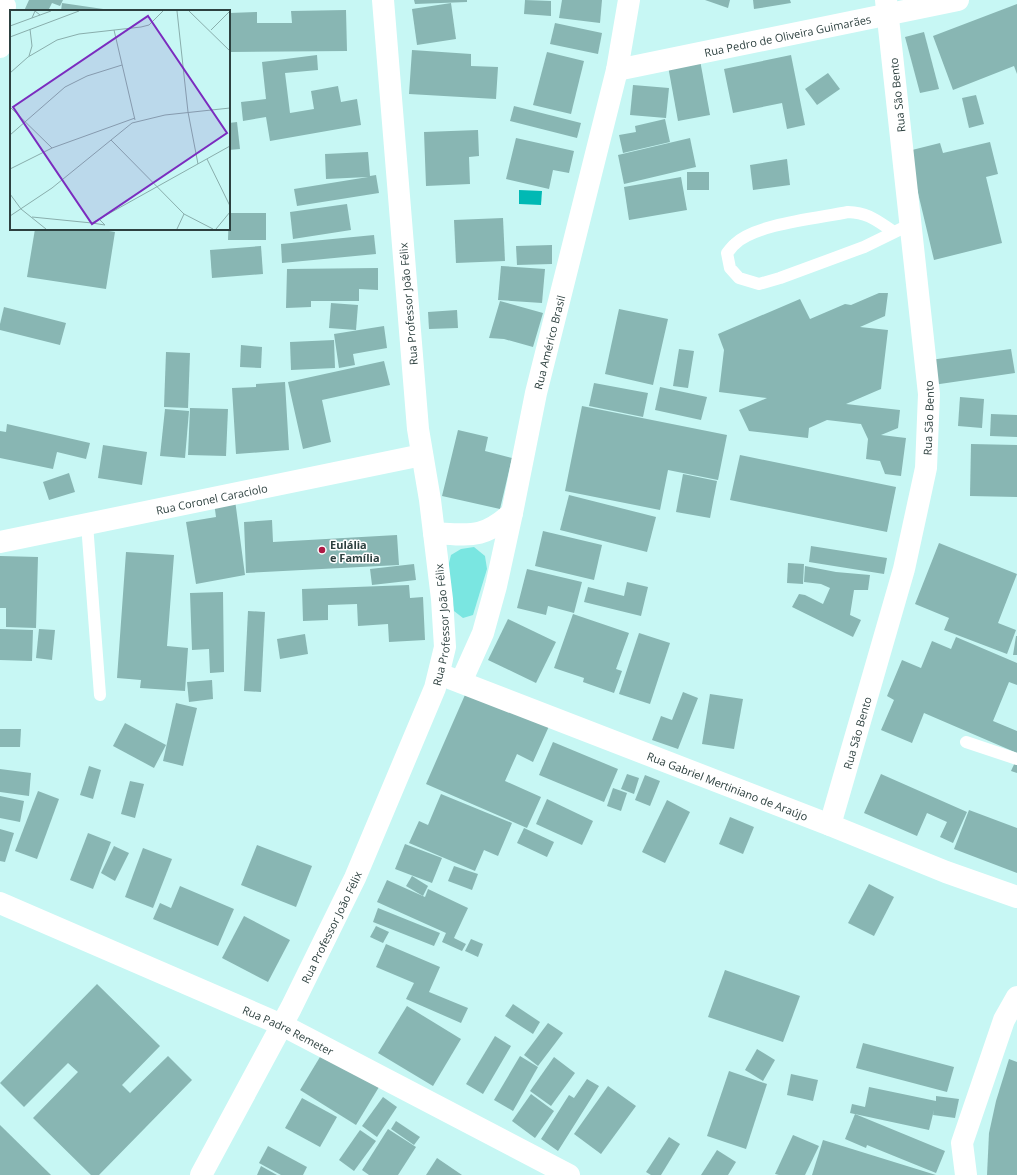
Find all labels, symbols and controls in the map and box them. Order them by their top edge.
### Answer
inset map [10,10,230,230]
street label: Rua Pedro de Oliveira Guimarães [703,11,872,59]
street label: Rua São Bento [886,57,908,133]
street label: Rua Professor João Félix [395,242,421,366]
street label: Rua Américo Brasil [530,294,568,391]
street label: Rua São Bento [919,379,937,456]
street label: Rua Coronel Caraciolo [154,479,269,517]
place label: Eulália e Família [330,537,380,565]
marker: Eulália e Família [317,545,327,555]
street label: Rua Professor João Félix [428,563,453,687]
street label: Rua São Bento [839,694,874,771]
street label: Rua Gabriel Mertiniano de Araújo [645,748,811,823]
street label: Rua Professor João Félix [297,868,365,986]
street label: Rua Padre Remeter [240,1001,337,1059]

